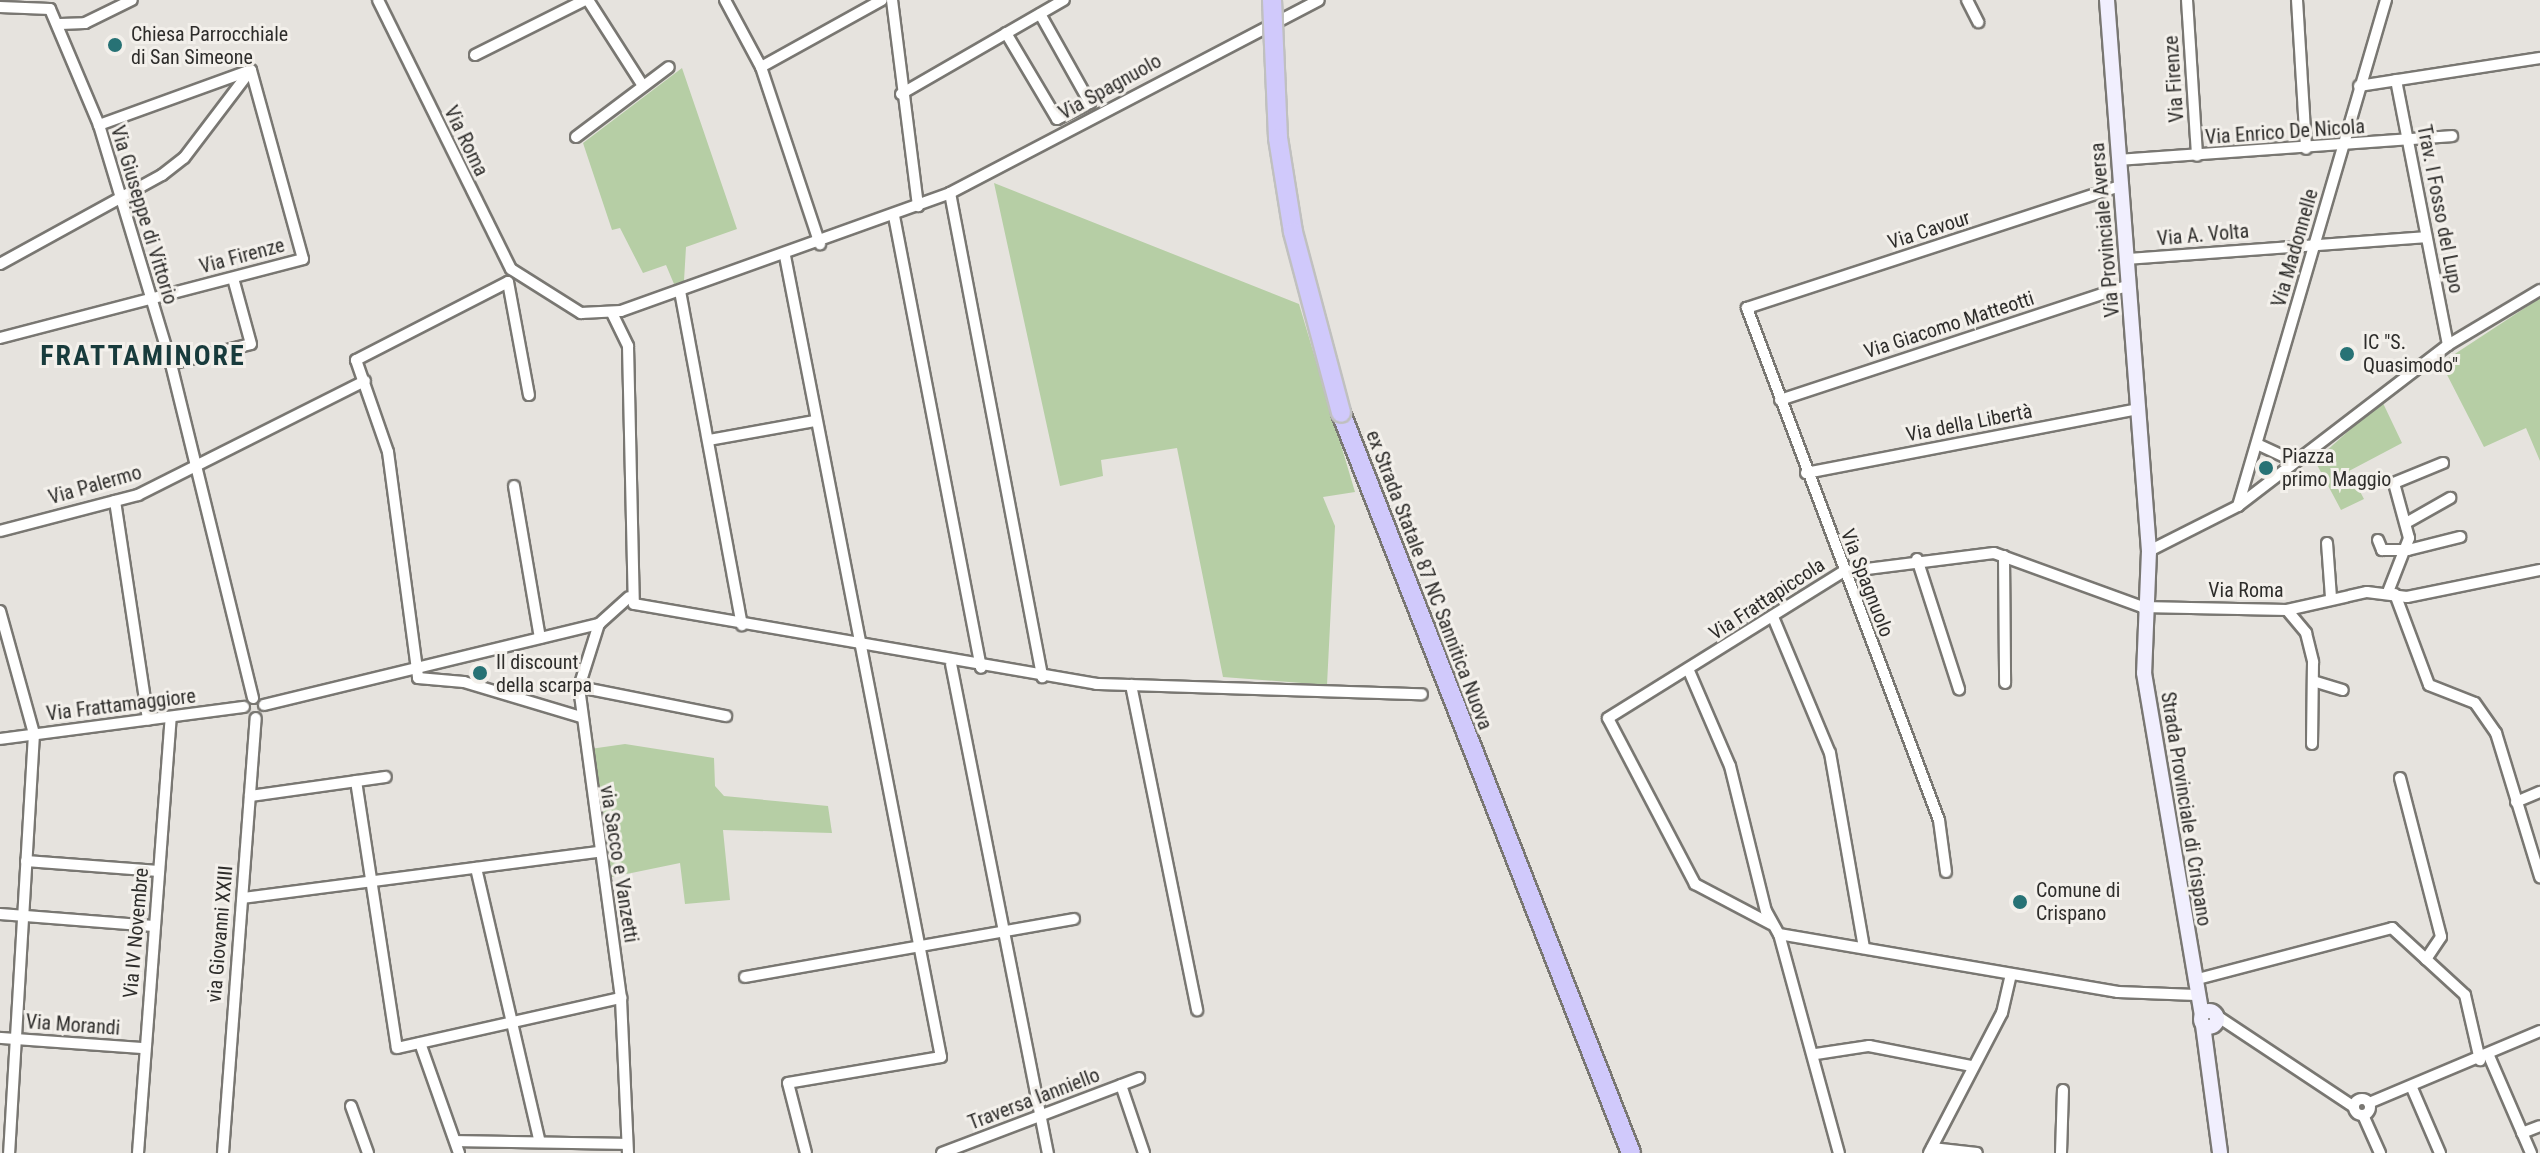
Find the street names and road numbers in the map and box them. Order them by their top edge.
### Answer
street label: Via Firenze [2159,35,2189,123]
street label: Via Spagnuolo [1054,49,1166,125]
street label: Via Roma [439,102,493,180]
street label: Via Enrico De Nicola [2204,114,2366,150]
street label: Via Giuseppe di Vittorio [105,123,183,307]
street label: Trav. I Fosso del Lupo [2412,123,2468,295]
street label: Via Provinciale Aversa [2085,142,2125,318]
street label: Via Madonnelle [2267,186,2323,310]
street label: Via Cavour [1885,205,1973,255]
street label: Via A. Volta [2156,219,2250,251]
street label: Via Firenze [197,233,287,279]
street label: Via Giacomo Matteotti [1861,286,2037,364]
street label: Via della Libertà [1904,399,2034,447]
street label: ex Strada Statale 87 NC Sannitica Nuova [1361,427,1497,733]
street label: Via Palermo [46,460,144,510]
street label: Via Spagnuolo [1835,526,1899,640]
street label: Via Frattapiccola [1705,553,1829,645]
street label: Via Roma [2208,578,2284,602]
street label: Via Frattamaggiore [45,684,197,726]
street label: Strada Provinciale di Crispano [2156,690,2216,928]
street label: via Sacco e Vanzetti [595,784,643,944]
street label: via Giovanni XXIII [202,865,238,1003]
street label: Via IV Novembre [118,867,154,999]
street label: Via Morandi [25,1010,121,1040]
street label: Traversa Ianniello [965,1063,1103,1135]

